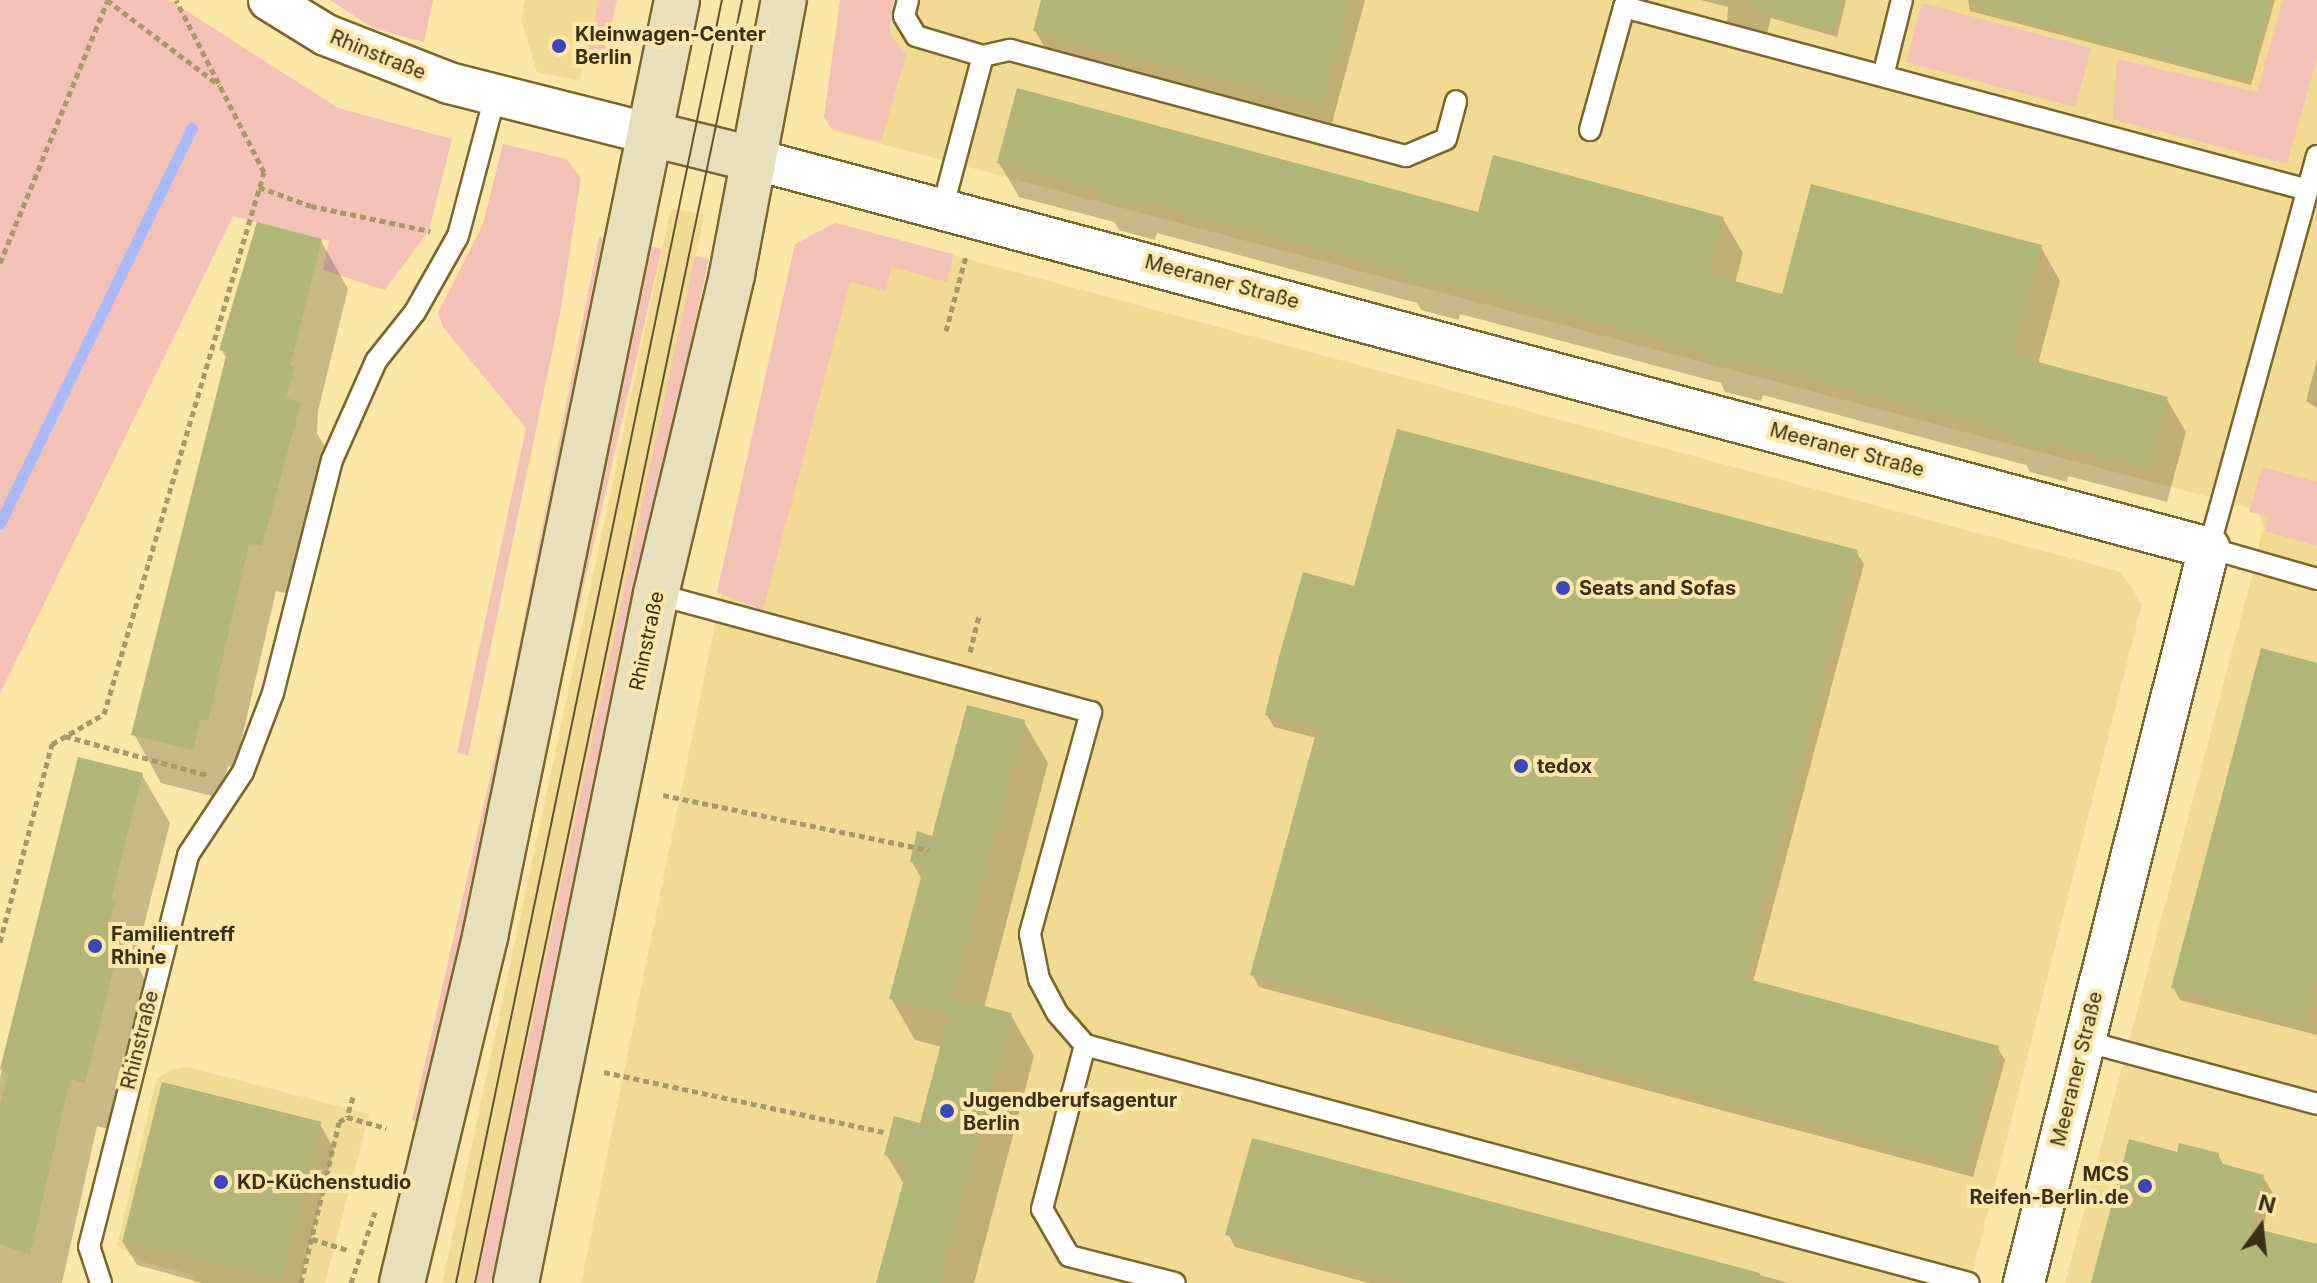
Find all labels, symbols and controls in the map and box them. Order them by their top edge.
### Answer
place label: Kleinwagen-Center Berlin [575,22,766,69]
street label: Rhinstraße [327,25,429,85]
marker: Kleinwagen-Center Berlin [550,37,568,55]
street label: Meeraner Straße [1142,250,1302,314]
street label: Meeraner Straße [1767,418,1927,482]
place label: Seats and Sofas [1579,576,1736,600]
marker: Seats and Sofas [1554,579,1572,597]
street label: Rhinstraße [625,589,669,693]
place label: tedox [1537,754,1592,778]
marker: tedox [1512,757,1530,775]
place label: Familientreff Rhine [111,922,235,969]
marker: Familientreff Rhine [86,937,104,955]
street label: Rhinstraße [116,988,164,1092]
street label: Meeraner Straße [2046,989,2108,1149]
place label: Jugendberufsagentur Berlin [963,1088,1177,1135]
marker: Jugendberufsagentur Berlin [938,1102,956,1120]
place label: MCS Reifen-Berlin.de [1969,1162,2129,1209]
place label: KD-Küchenstudio [237,1170,411,1194]
marker: KD-Küchenstudio [212,1173,230,1191]
marker: MCS Reifen-Berlin.de [2136,1177,2154,1195]
north arrow [2221,1187,2301,1267]
text: N [2256,1189,2279,1219]

